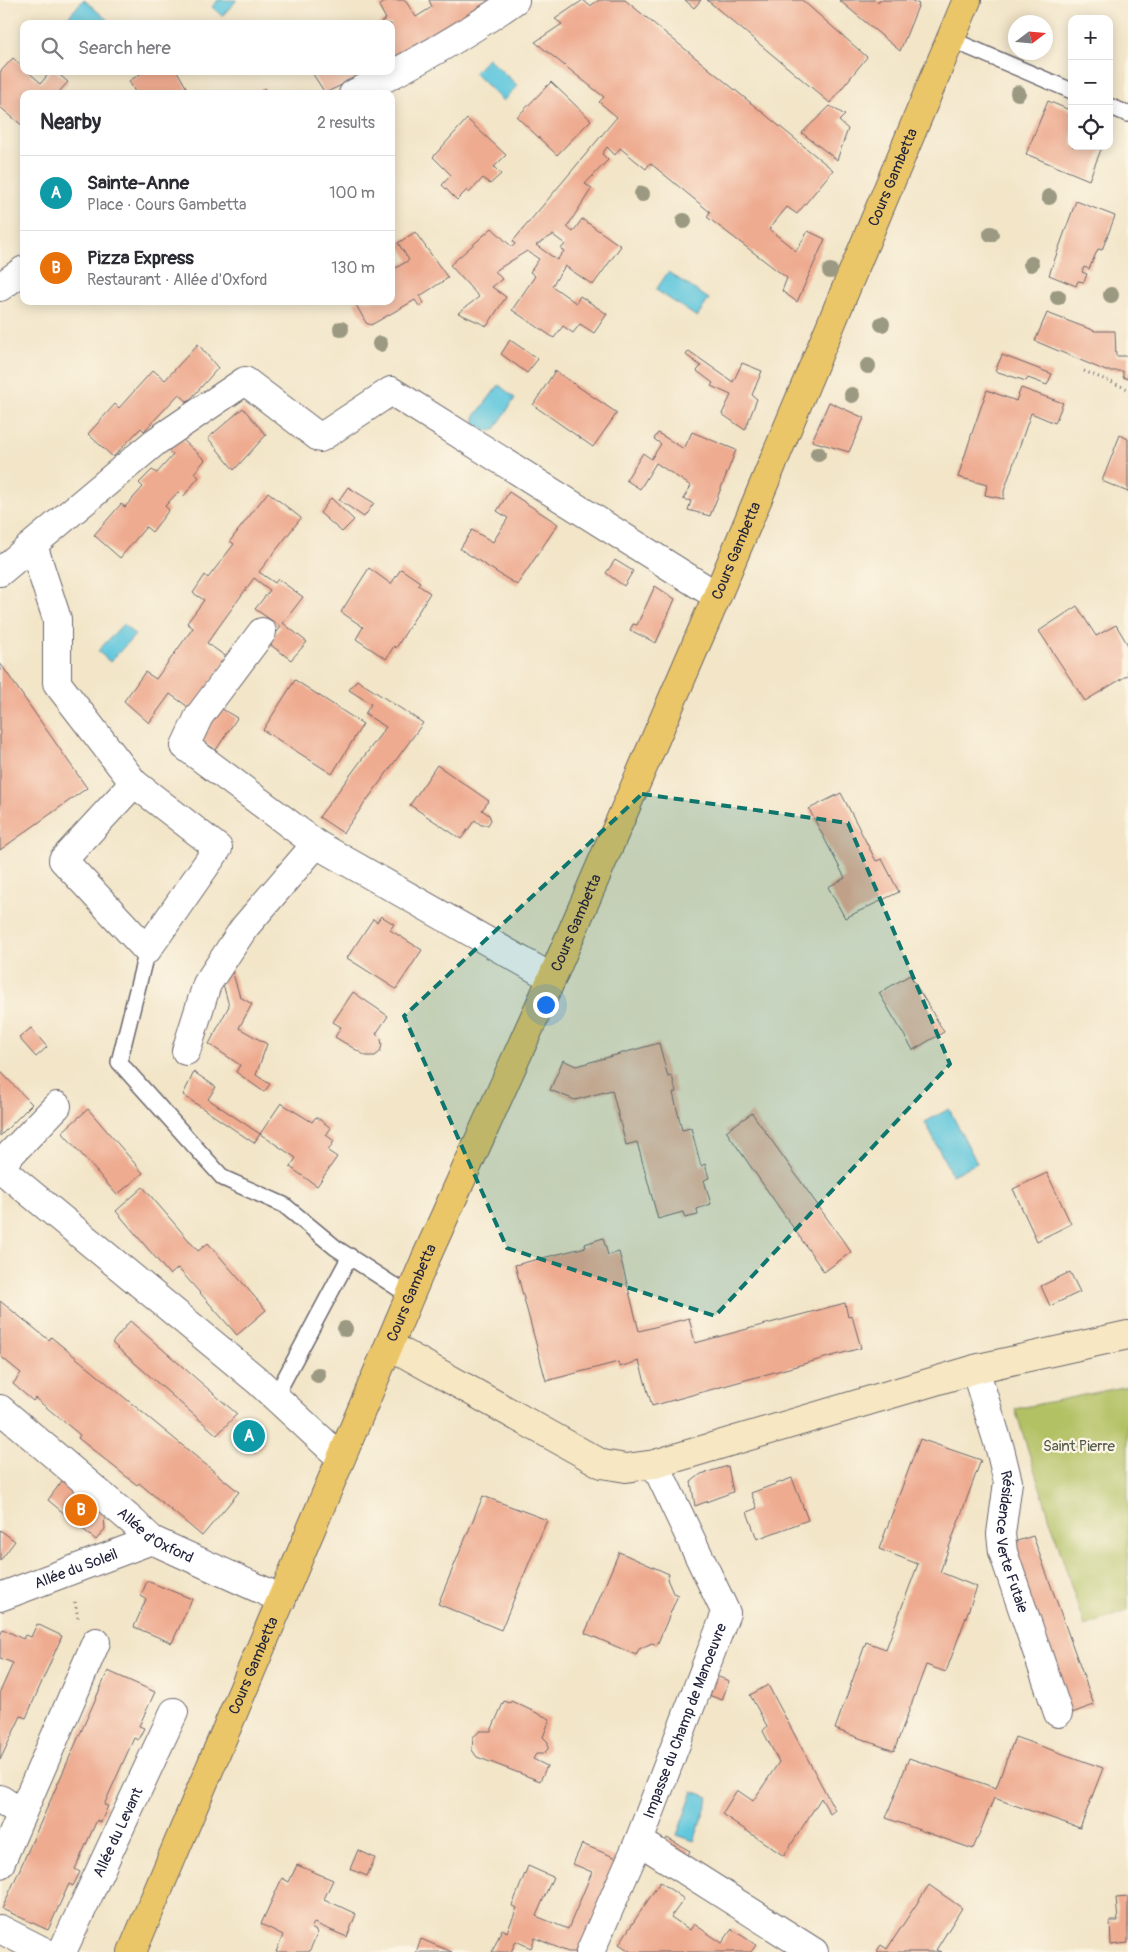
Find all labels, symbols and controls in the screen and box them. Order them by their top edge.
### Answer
north arrow [1008,15,1053,60]
map controls [1068,15,1113,150]
button: + [1068,15,1113,60]
search box [20,20,395,75]
icon: search [38,34,66,62]
text: Search here [78,36,171,60]
button: − [1068,60,1113,105]
button: locate [1068,105,1113,150]
text: Nearby [40,109,101,136]
text: 2 results [317,113,375,133]
street label: Cours Gambetta [864,126,922,229]
text: Sainte-Anne [87,171,189,195]
text: A [51,183,61,203]
text: 100 m [329,183,375,203]
text: Place · Cours Gambetta [87,195,246,215]
text: Pizza Express [87,246,194,270]
text: B [51,258,61,278]
text: 130 m [331,258,375,278]
text: Restaurant · Allée d'Oxford [87,270,267,290]
street label: Cours Gambetta [708,499,765,603]
street label: Cours Gambetta [547,871,606,975]
your location [533,992,559,1018]
street label: Cours Gambetta [383,1241,441,1345]
pin: A [233,1417,265,1455]
park label: Saint Pierre [1043,1437,1116,1456]
street label: Résidence Verte Futaie [991,1469,1032,1616]
pin: B [65,1491,97,1529]
street label: Allée d'Oxford [113,1504,196,1568]
street label: Allée du Soleil [32,1545,120,1593]
street label: Cours Gambetta [225,1614,283,1718]
street label: Impasse du Champ de Manoeuvre [639,1620,731,1821]
street label: Allée du Levant [89,1784,148,1881]

